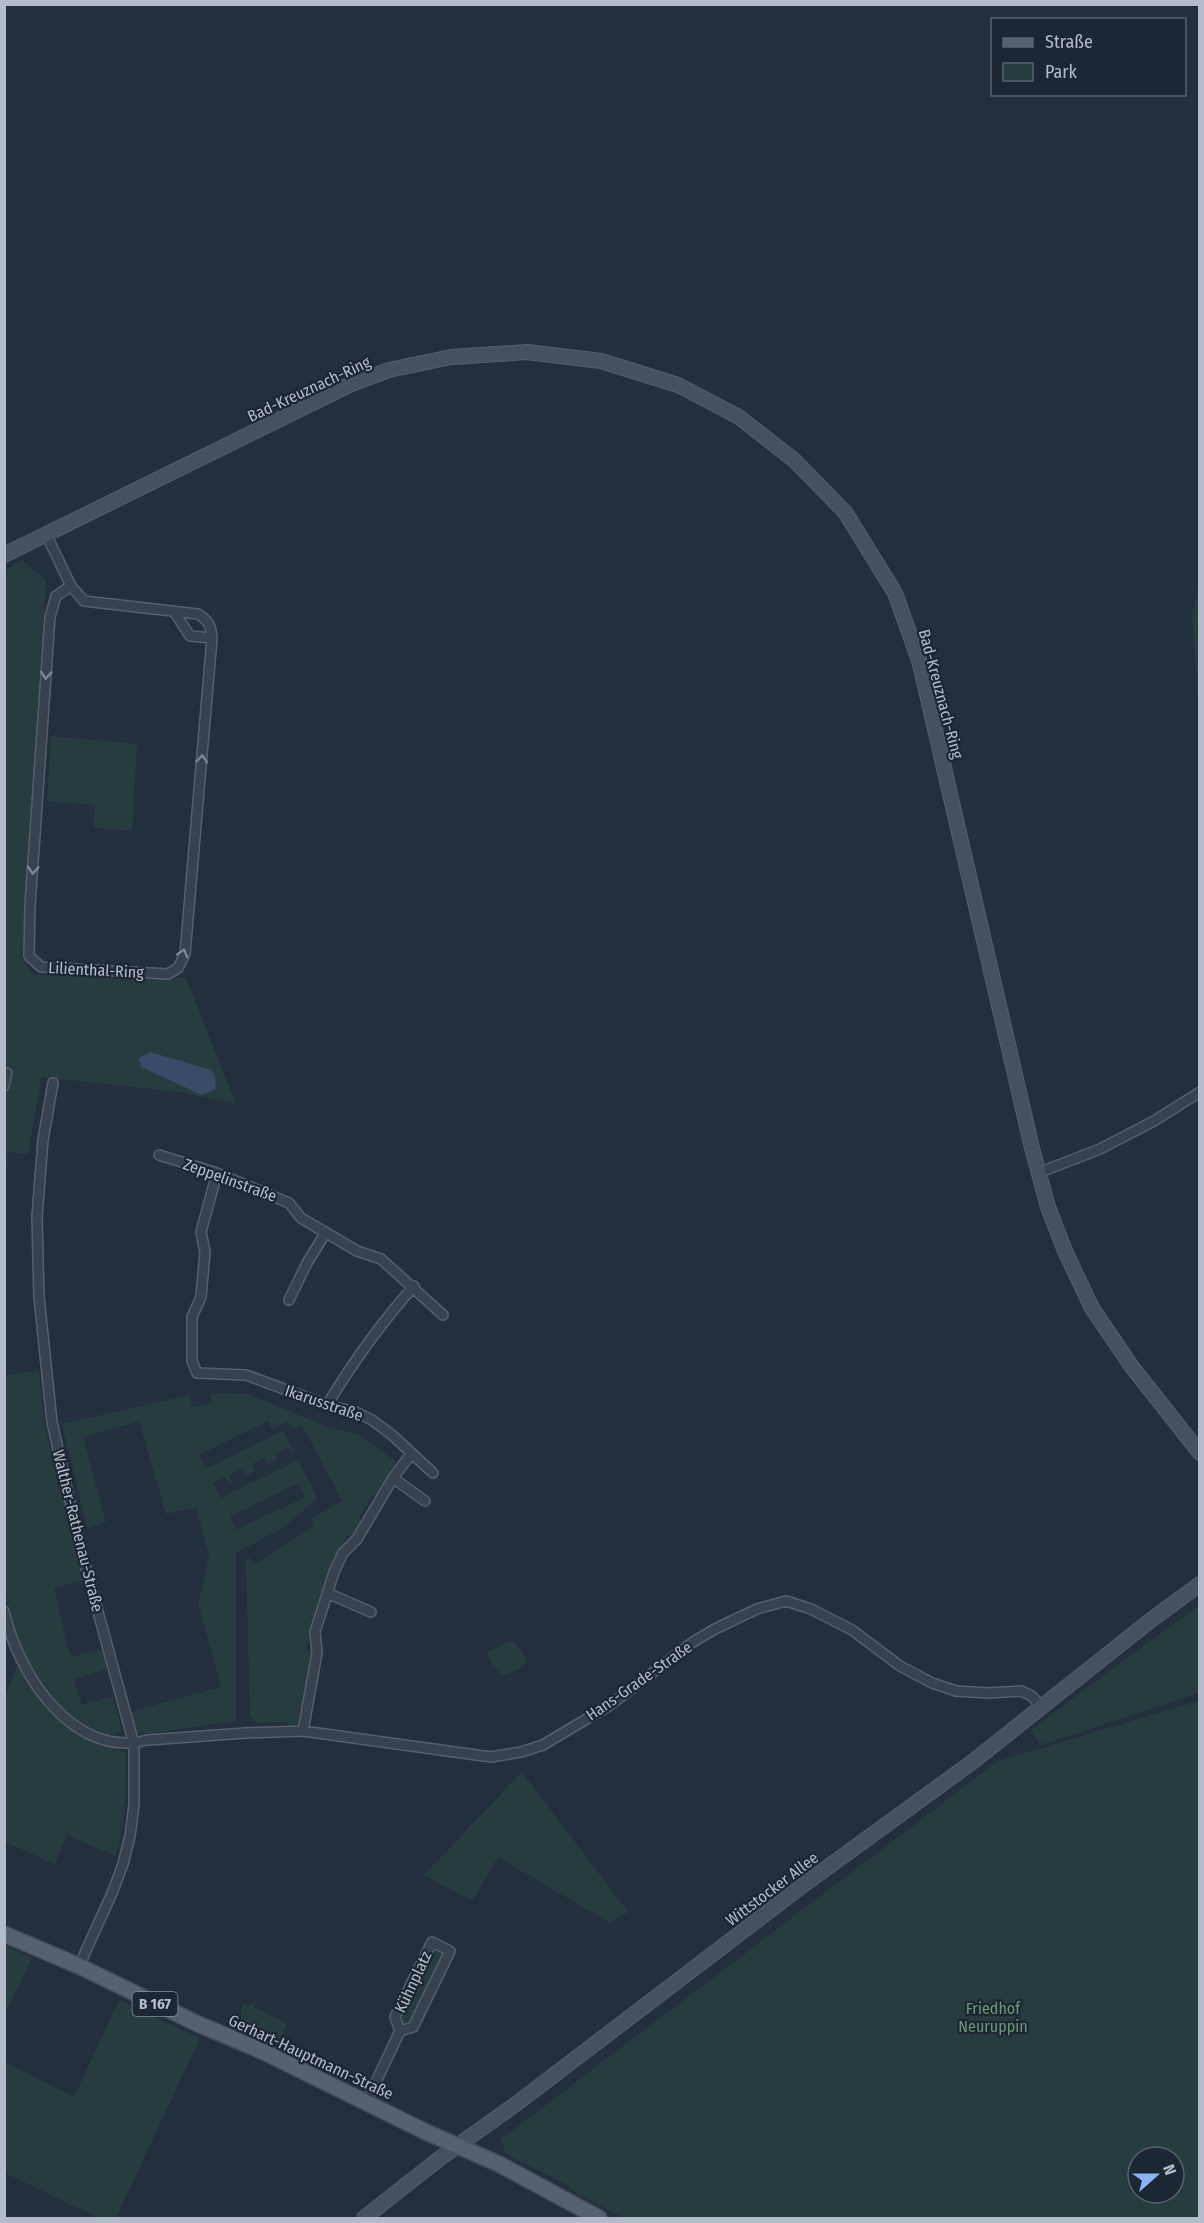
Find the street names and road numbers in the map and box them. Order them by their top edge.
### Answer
street label: Bad-Kreuznach-Ring [245,352,374,426]
street label: Bad-Kreuznach-Ring [915,627,968,761]
street label: Lilienthal-Ring [48,958,145,982]
street label: Zeppelinstraße [181,1154,279,1206]
street label: Ikarusstraße [282,1381,366,1425]
street label: Walther-Rathenau-Straße [49,1448,107,1614]
street label: Hans-Grade-Straße [582,1637,696,1725]
street label: Wittstocker Allee [722,1848,822,1930]
street label: Kühnplatz [391,1948,435,2016]
road number: B 167 [132,1992,178,2016]
street label: Gerhart-Hauptmann-Straße [226,2010,396,2104]

